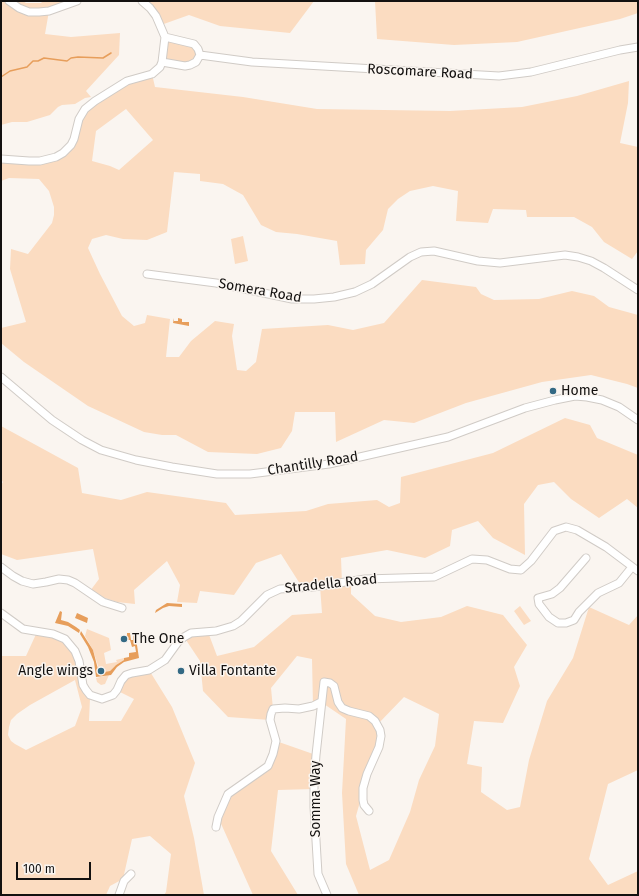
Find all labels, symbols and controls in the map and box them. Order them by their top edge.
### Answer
street label: Roscomare Road [367,61,473,83]
street label: Somera Road [217,275,303,307]
place label: Home [561,383,598,399]
marker: Home [548,386,558,396]
street label: Chantilly Road [266,449,360,479]
street label: Stradella Road [284,571,378,597]
place label: The One [132,631,184,647]
marker: The One [119,634,129,644]
place label: Angle wings [18,663,93,679]
place label: Villa Fontante [189,663,276,679]
marker: Angle wings [96,666,106,676]
marker: Villa Fontante [176,666,186,676]
street label: Somma Way [308,761,324,837]
scale bar [18,854,93,880]
text: 100 m [23,862,55,876]

